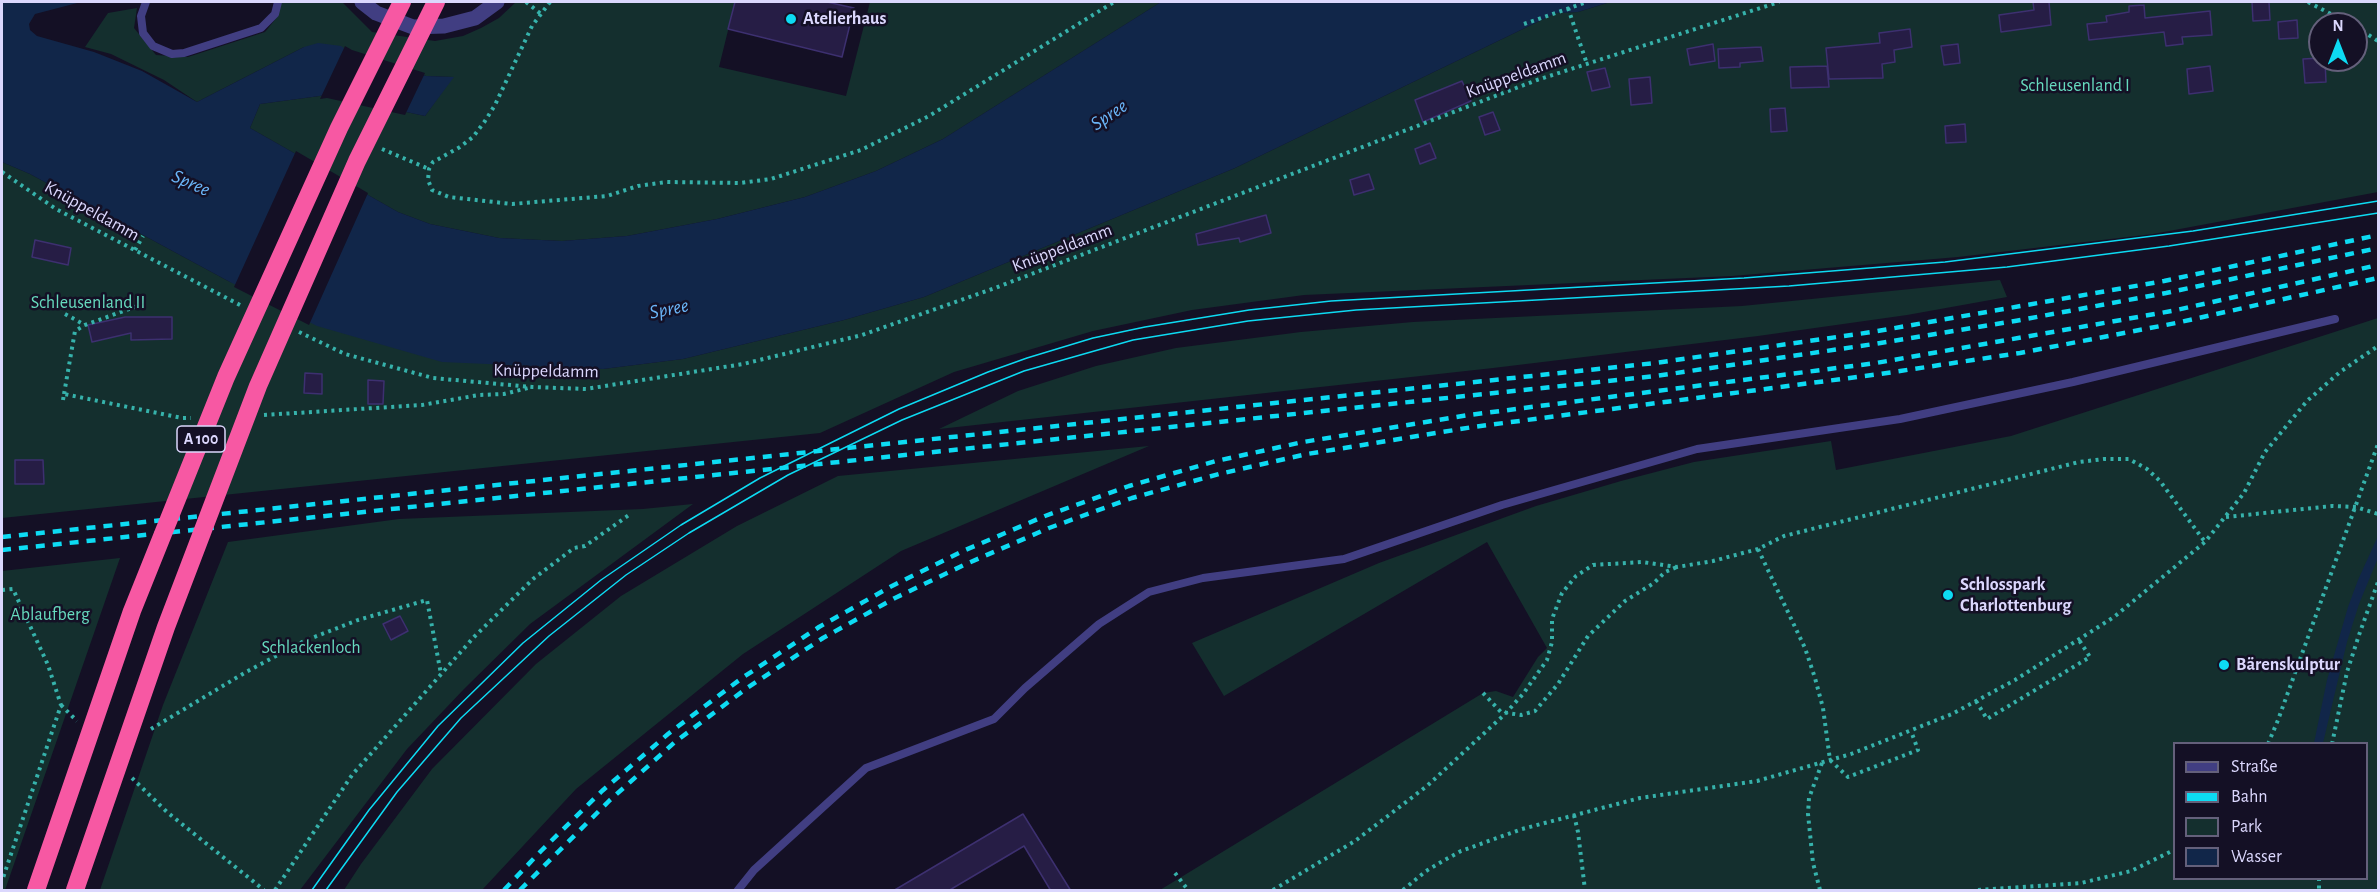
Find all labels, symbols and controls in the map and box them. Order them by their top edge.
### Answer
place label: Atelierhaus [803,8,886,30]
marker: Atelierhaus [784,12,798,26]
north arrow [2308,12,2368,72]
text: N [2332,18,2344,34]
street label: Knüppeldamm [1463,47,1569,103]
park label: Schleusenland I [2020,75,2130,97]
water label: Spree [1086,94,1132,136]
water label: Spree [168,164,214,202]
street label: Knüppeldamm [41,176,143,246]
street label: Knüppeldamm [1009,219,1115,277]
park label: Schleusenland II [31,292,145,314]
water label: Spree [647,293,691,325]
street label: Knüppeldamm [493,359,599,383]
road number: A 100 [177,426,225,452]
place label: Schlosspark Charlottenburg [1960,574,2071,616]
marker: Schlosspark Charlottenburg [1941,588,1955,602]
park label: Ablaufberg [10,604,90,626]
park label: Schlackenloch [261,637,361,659]
place label: Bärenskulptur [2236,654,2340,676]
marker: Bärenskulptur [2217,658,2231,672]
legend [2173,742,2368,880]
text: Straße [2231,758,2277,776]
text: Bahn [2231,788,2267,806]
text: Park [2231,818,2262,836]
text: Wasser [2231,848,2282,866]

